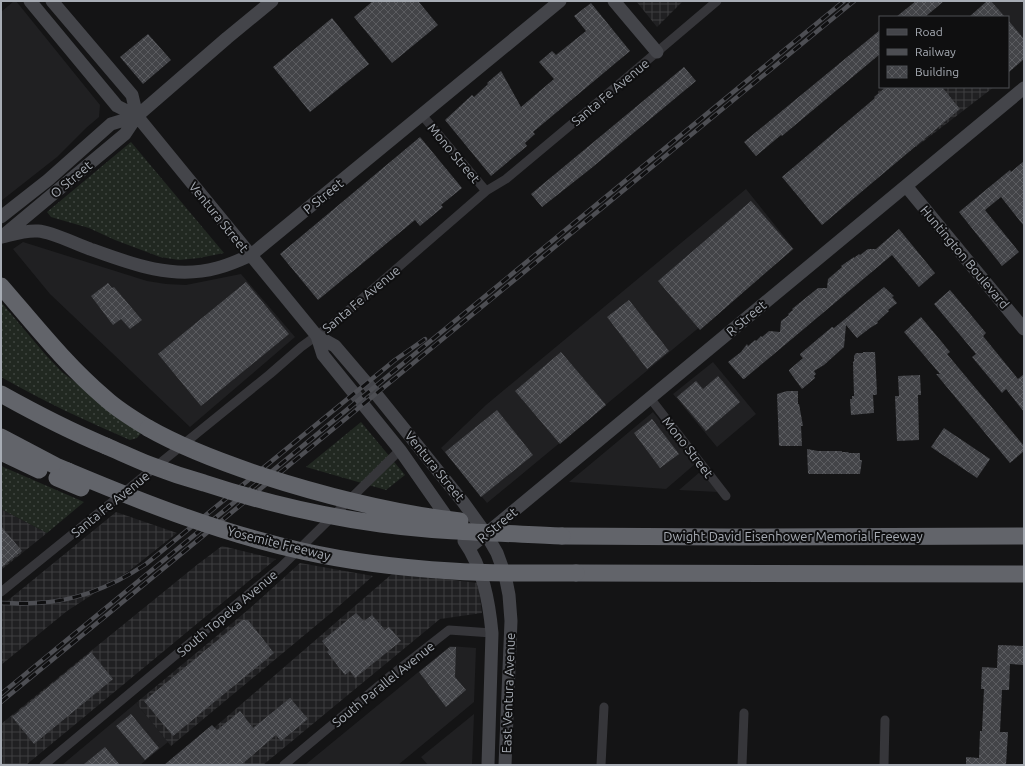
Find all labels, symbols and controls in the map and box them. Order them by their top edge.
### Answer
legend [879,16,1009,88]
text: Road [915,25,943,38]
text: Railway [915,45,956,58]
street label: Santa Fe Avenue [569,56,651,128]
text: Building [915,65,959,78]
street label: Mono Street [425,120,483,186]
street label: O Street [48,158,94,200]
street label: P Street [300,176,346,216]
street label: Ventura Street [187,179,251,255]
street label: Huntington Boulevard [918,203,1012,311]
street label: Santa Fe Avenue [320,263,402,335]
street label: R Street [723,297,769,339]
street label: Mono Street [660,414,716,480]
street label: Ventura Street [403,428,467,504]
street label: Santa Fe Avenue [68,468,152,540]
street label: R Street [474,504,520,546]
street label: Yosemite Freeway [226,523,332,563]
street label: Dwight David Eisenhower Memorial Freeway [663,529,923,543]
street label: South Topeka Avenue [174,567,280,659]
street label: East Ventura Avenue [499,632,517,754]
street label: South Parallel Avenue [329,638,437,730]

